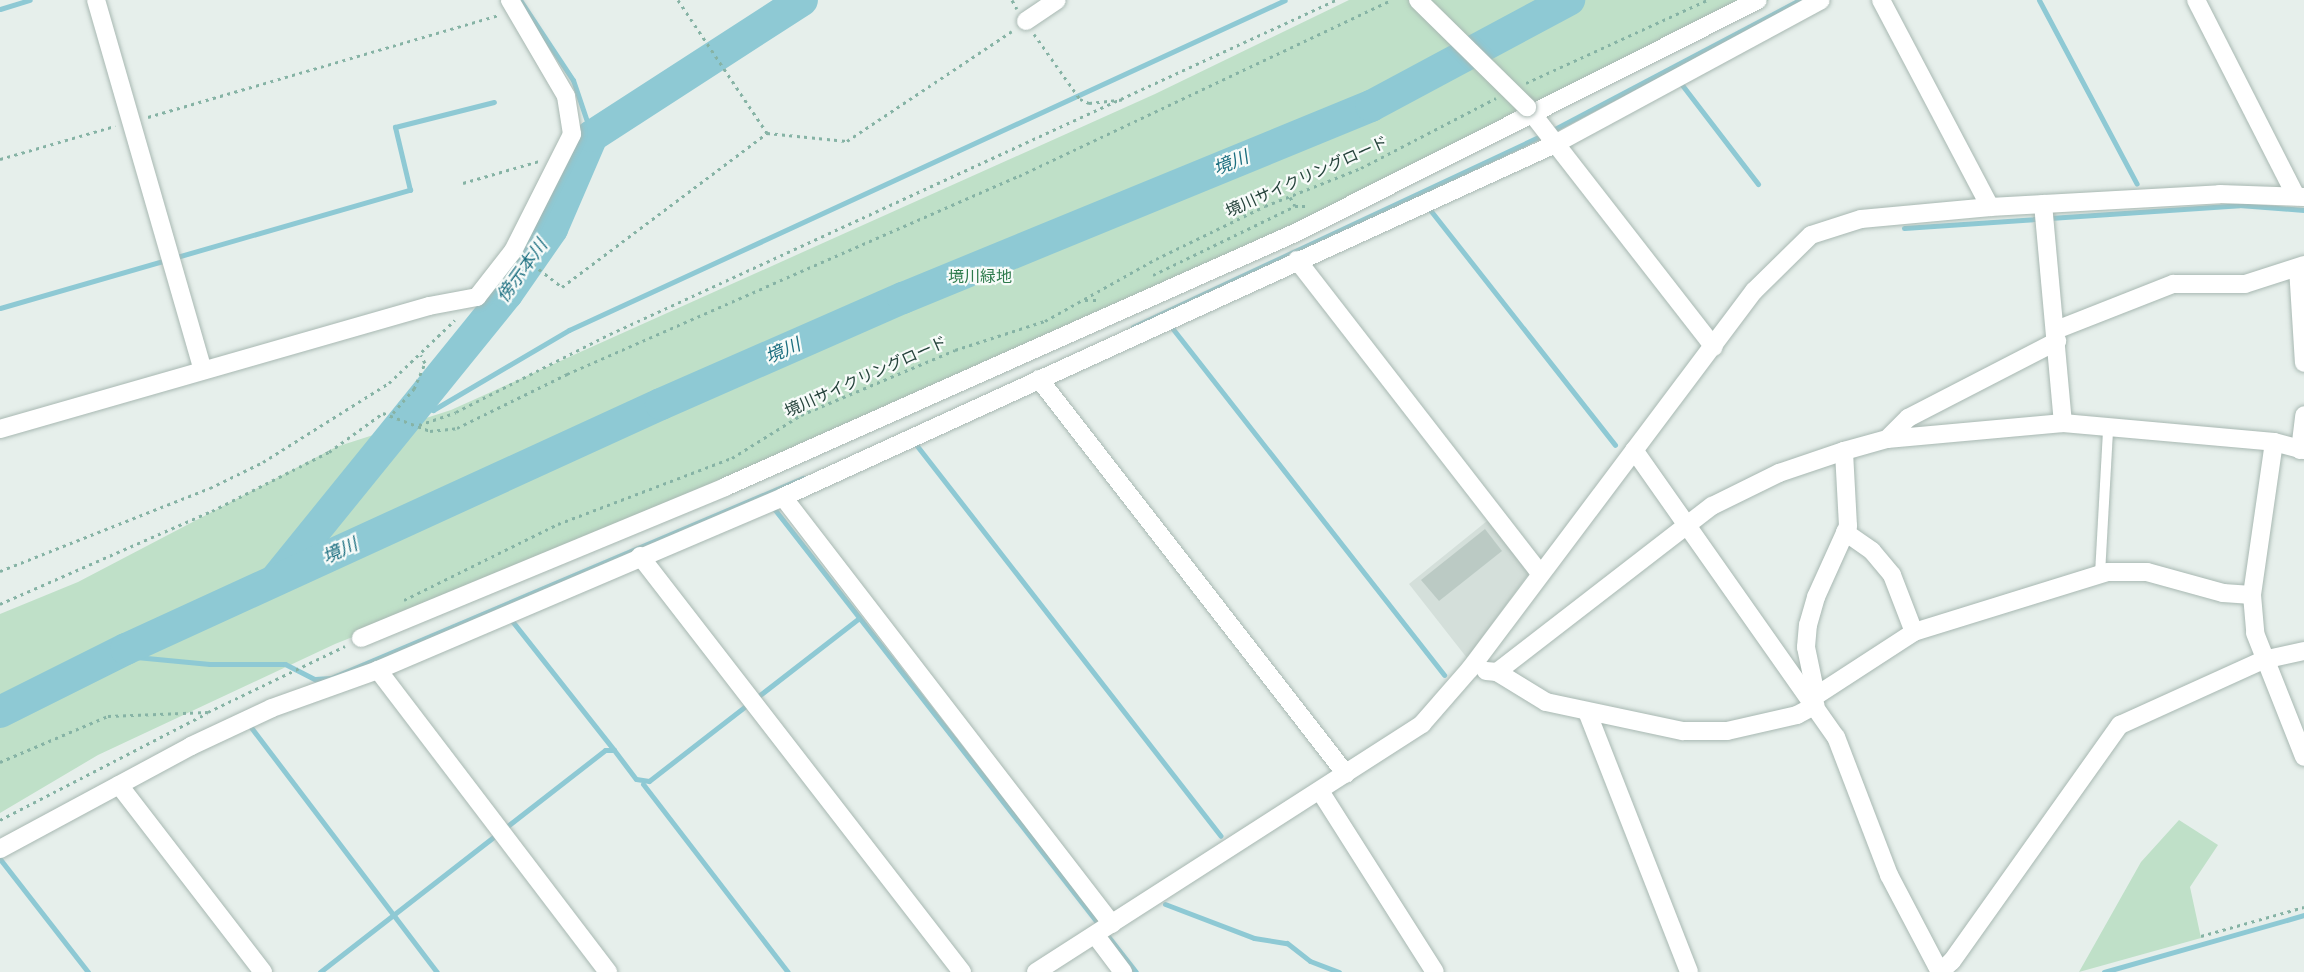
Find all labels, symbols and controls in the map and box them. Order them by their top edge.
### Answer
street label: 境川サイクリングロード [1223,132,1391,222]
water label: 境川 [1210,146,1252,180]
water label: 傍示本川 [492,236,552,306]
park label: 境川緑地 [948,267,1012,287]
street label: 境川サイクリングロード [782,332,950,422]
water label: 境川 [762,334,804,368]
water label: 境川 [319,534,361,568]

